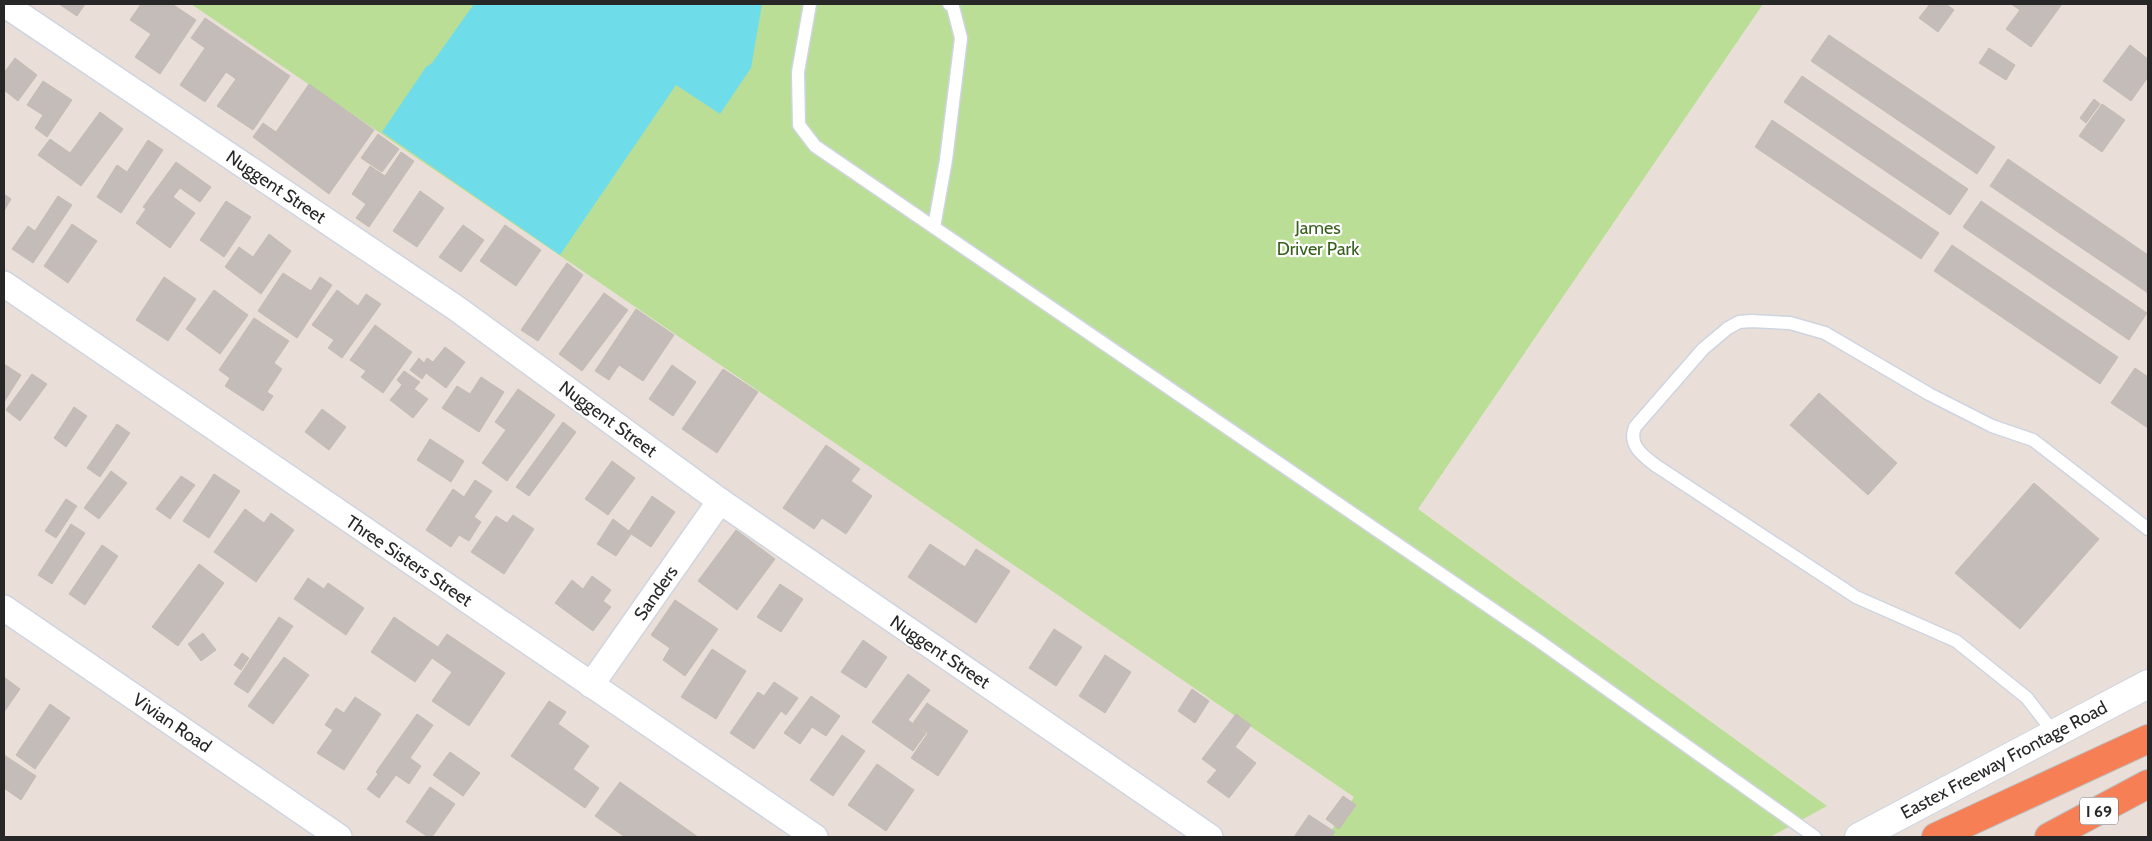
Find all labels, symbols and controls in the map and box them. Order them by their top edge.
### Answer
street label: Nuggent Street [222,146,330,228]
park label: James Driver Park [1277,217,1360,260]
street label: Nuggent Street [555,376,661,462]
street label: Three Sisters Street [342,511,476,611]
street label: Sanders [629,561,683,625]
street label: Nuggent Street [886,611,994,693]
street label: Vivian Road [129,689,215,757]
street label: Eastex Freeway Frontage Road [1897,696,2111,824]
road number: I 69 [2080,798,2118,824]

